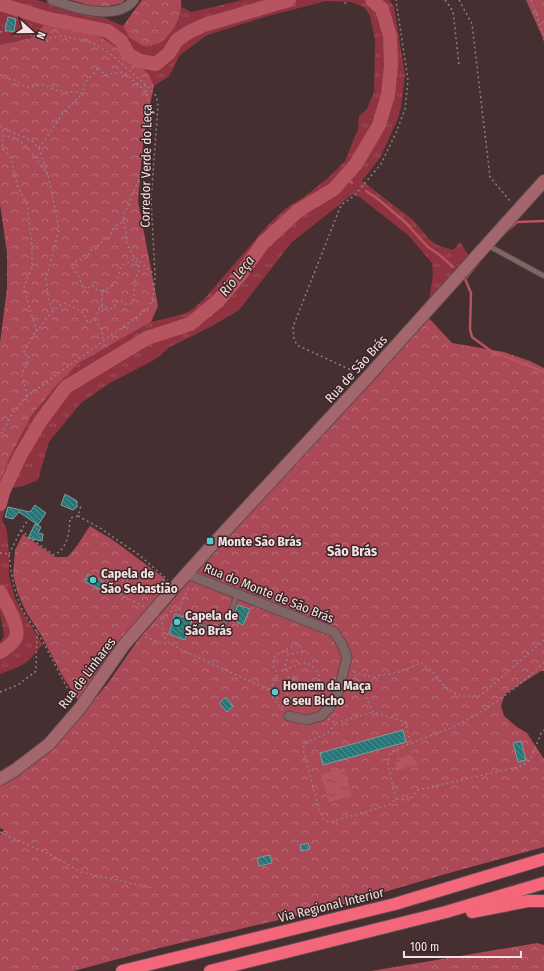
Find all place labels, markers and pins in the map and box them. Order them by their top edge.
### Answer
place label: Monte São Brás [218,534,302,549]
marker: Monte São Brás [205,536,215,546]
place label: Capela de São Sebastião [101,566,178,596]
marker: Capela de São Sebastião [88,575,98,585]
place label: Capela de São Brás [185,608,239,638]
marker: Capela de São Brás [172,617,182,627]
place label: Homem da Maça e seu Bicho [283,678,372,708]
marker: Homem da Maça e seu Bicho [270,687,280,697]

